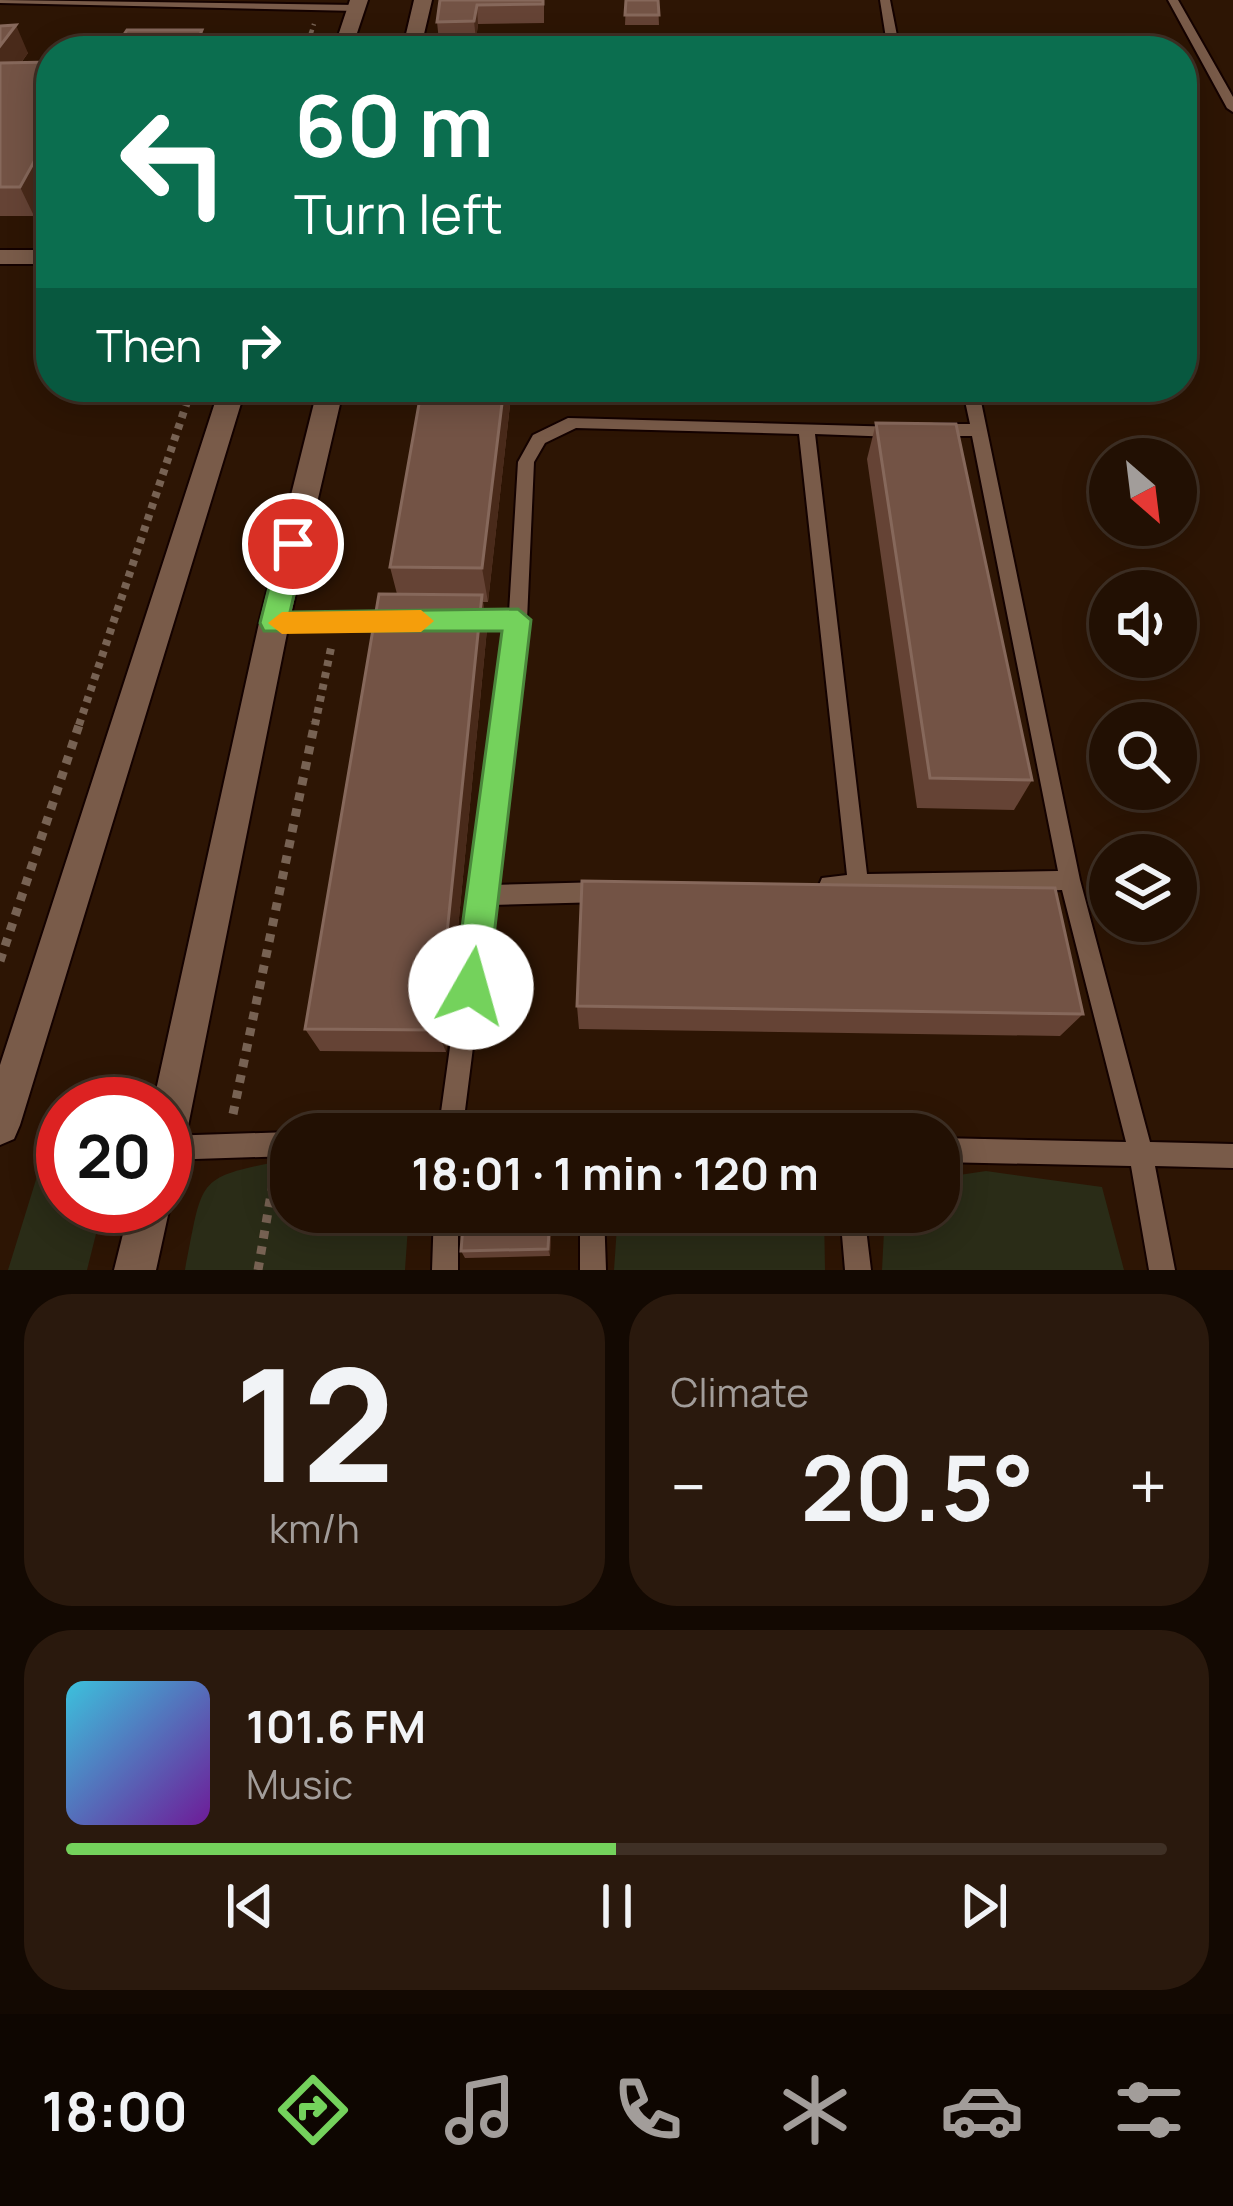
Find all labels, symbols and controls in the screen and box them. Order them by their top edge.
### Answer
text: 60 m [294,67,494,182]
icon: left [96,84,252,240]
text: Turn left [294,176,503,250]
icon: right [226,312,292,378]
text: Then [96,314,202,376]
north arrow [1089,438,1197,546]
map controls [1089,438,1197,942]
pin [242,493,344,595]
icon: arrive [260,511,326,577]
button: sound [1089,570,1197,678]
button: search [1089,702,1197,810]
button: layers [1089,834,1197,942]
position arrow [408,924,534,1050]
speed limit sign: 20 [36,1077,192,1233]
text: 18:01 · 1 min · 120 m [411,1142,819,1204]
text: 12 [234,1316,395,1529]
text: Climate [671,1365,809,1419]
text: 20.5° [801,1425,1034,1548]
text: − [671,1441,706,1531]
text: + [1129,1441,1167,1531]
text: km/h [269,1501,360,1555]
text: 101.6 FM [246,1695,426,1757]
text: Music [246,1757,353,1811]
icon: previous [217,1873,283,1939]
icon: pause [584,1873,650,1939]
icon: next [951,1873,1017,1939]
icon: directions [271,2068,355,2152]
icon: music [438,2068,522,2152]
icon: phone [606,2068,690,2152]
icon: climate [773,2068,857,2152]
icon: car [940,2068,1024,2152]
icon: filters [1107,2068,1191,2152]
text: 18:00 [42,2073,188,2147]

